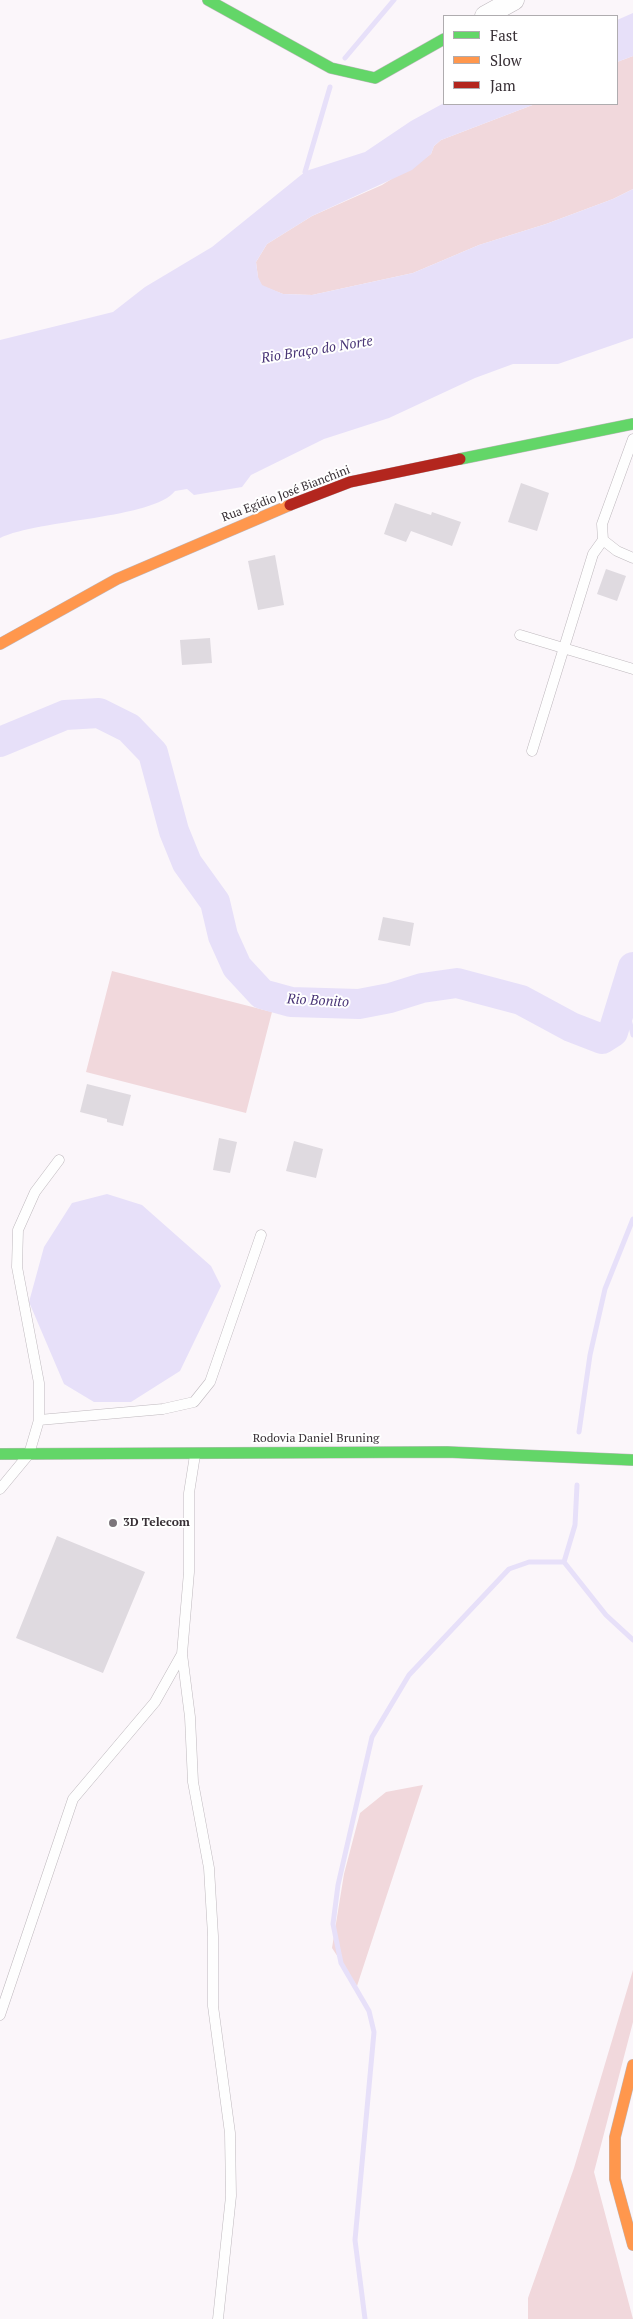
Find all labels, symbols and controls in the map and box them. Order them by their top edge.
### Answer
legend [443,15,618,105]
text: Fast [490,25,518,45]
text: Slow [490,50,522,70]
text: Jam [490,75,516,95]
water label: Rio Braço do Norte [260,333,374,367]
street label: Rua Egídio José Bianchini [220,463,352,525]
water label: Rio Bonito [286,991,350,1011]
street label: Rodovia Daniel Bruning [253,1432,379,1446]
place label: 3D Telecom [123,1516,190,1530]
marker: 3D Telecom [107,1517,119,1529]

